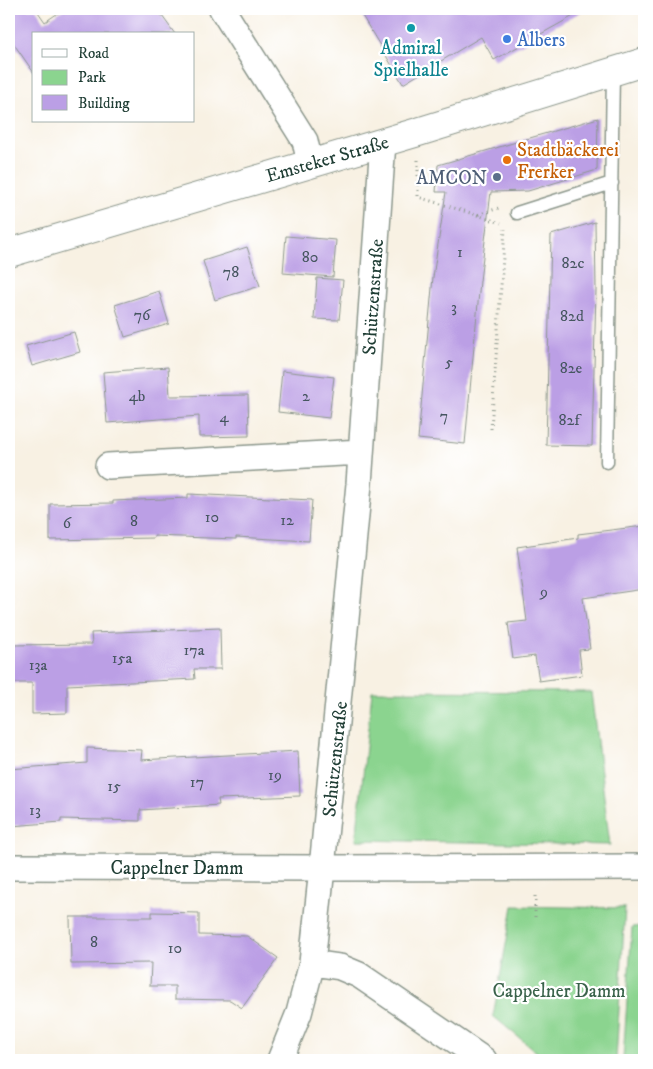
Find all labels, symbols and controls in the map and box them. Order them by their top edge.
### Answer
marker: Admiral Spielhalle [405,22,417,34]
place label: Albers [517,29,565,52]
legend [32,32,195,122]
marker: Albers [501,33,513,45]
place label: Admiral Spielhalle [373,37,449,82]
text: Road [78,44,110,63]
text: Park [78,68,107,87]
text: Building [78,94,130,113]
street label: Emsteker Straße [263,131,392,188]
place label: Stadtbäckerei Frerker [517,139,619,184]
marker: Stadtbäckerei Frerker [501,154,513,166]
place label: AMCON [416,167,487,190]
marker: AMCON [491,171,503,183]
street label: Schützenstraße [358,238,389,356]
house number: 1 [457,242,463,262]
house number: 80 [302,247,318,267]
house number: 82c [562,253,584,273]
house number: 78 [223,262,239,282]
house number: 3 [451,297,457,317]
house number: 76 [134,305,151,325]
house number: 82d [560,306,584,326]
house number: 5 [445,352,453,372]
house number: 82e [560,358,583,378]
house number: 4b [129,386,145,406]
house number: 2 [302,386,310,406]
house number: 7 [440,406,448,426]
house number: 4 [219,407,229,427]
house number: 82f [559,410,582,430]
house number: 10 [205,507,219,527]
house number: 12 [280,510,294,530]
house number: 8 [130,511,138,531]
house number: 6 [63,513,72,533]
house number: 9 [539,582,548,602]
house number: 17a [183,640,205,660]
house number: 15a [112,648,132,668]
house number: 13a [29,655,48,675]
street label: Schützenstraße [318,700,353,818]
house number: 19 [268,765,282,785]
house number: 17 [190,772,204,792]
house number: 15 [107,776,121,796]
house number: 13 [29,800,41,820]
street label: Cappelner Damm [110,857,244,880]
house number: 8 [90,932,98,952]
house number: 10 [168,938,182,958]
park label: Cappelner Damm [492,980,626,1003]

